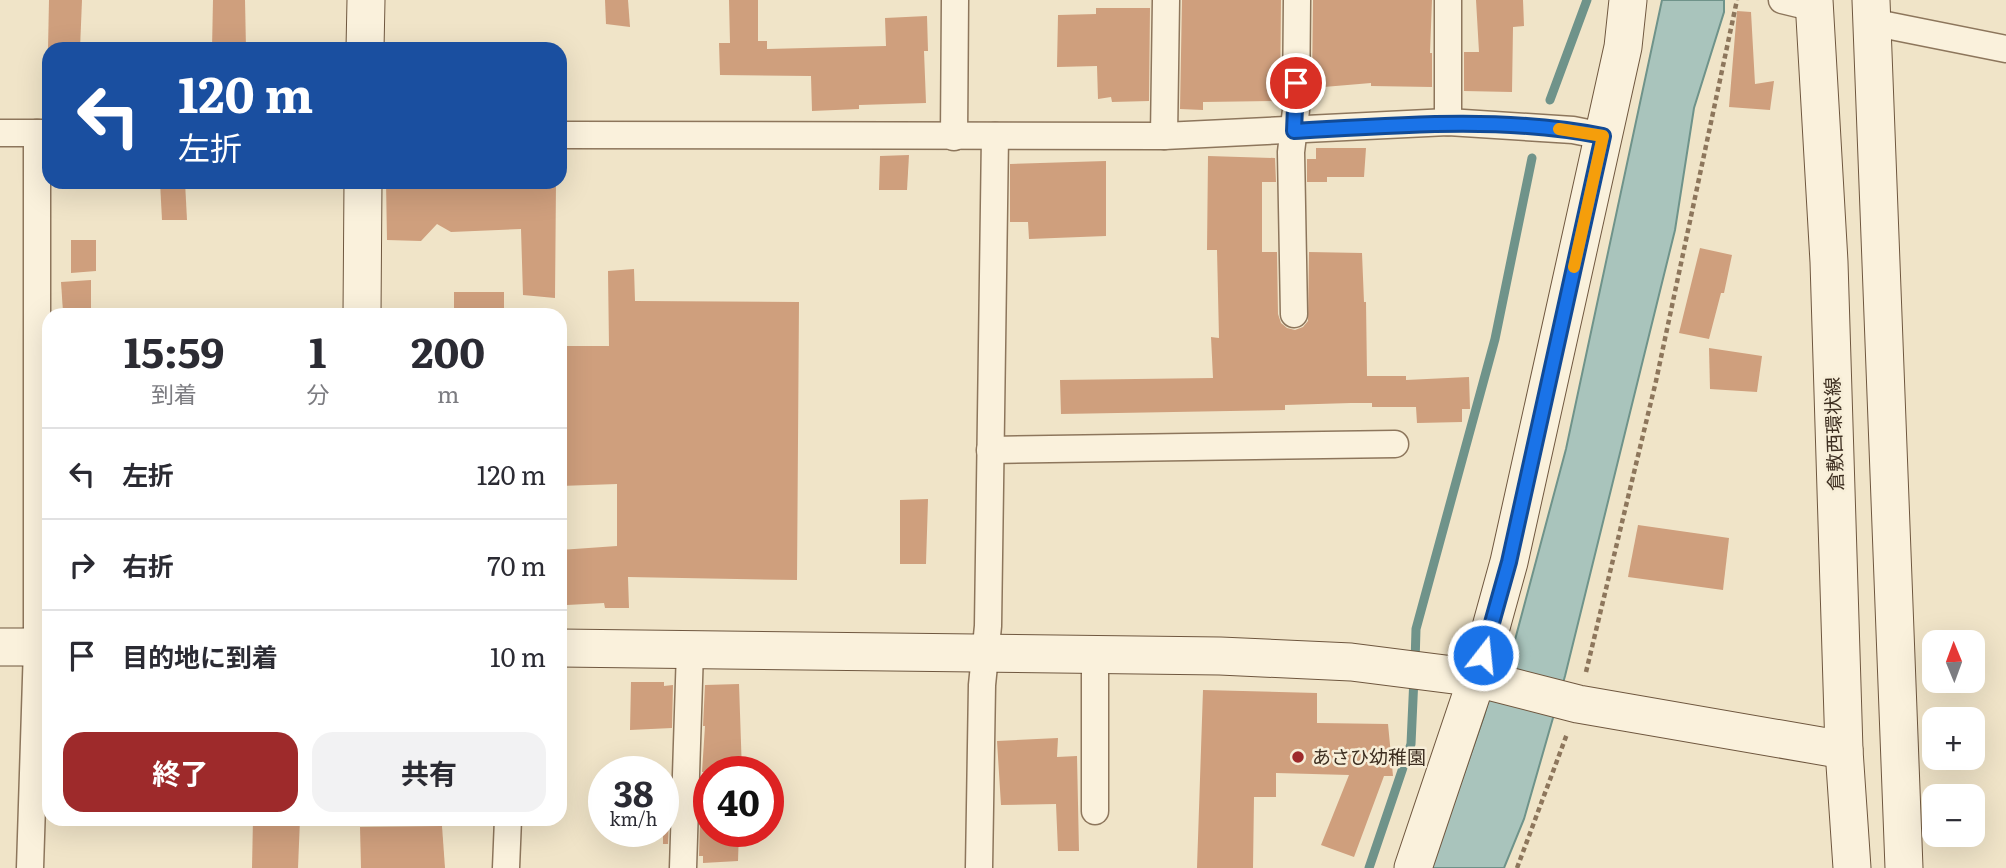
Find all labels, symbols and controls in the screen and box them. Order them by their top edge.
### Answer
pin [1266,53,1326,113]
text: 120 m [178,55,313,128]
icon: arrive [1277,64,1315,102]
icon: left [63,70,154,161]
text: 左折 [178,122,242,170]
text: 15:59 [124,319,224,381]
text: 1 [309,319,326,381]
text: 200 [411,319,485,381]
text: 到着 [151,376,197,410]
text: 分 [306,376,329,410]
text: m [437,376,459,410]
street label: 倉敷西環状線 [1817,377,1849,491]
text: 左折 [122,454,174,493]
text: 120 m [477,454,546,493]
icon: left [63,455,101,493]
text: 右折 [122,545,174,584]
text: 70 m [487,545,546,584]
icon: right [63,546,101,584]
position arrow [1446,618,1520,692]
north arrow [1922,630,1984,693]
map controls [1922,630,1985,847]
text: 目的地に到着 [122,636,278,675]
text: 10 m [490,636,546,675]
icon: arrive [63,637,101,675]
button: + [1922,707,1985,770]
button: 終了 [63,732,298,812]
button: 共有 [312,732,546,812]
place label: あさひ幼稚園 [1312,742,1426,770]
marker: あさひ幼稚園 [1290,749,1306,765]
speed limit sign: 40 [693,756,784,847]
text: 38 [613,766,654,818]
button: − [1922,784,1985,847]
text: km/h [610,805,657,832]

